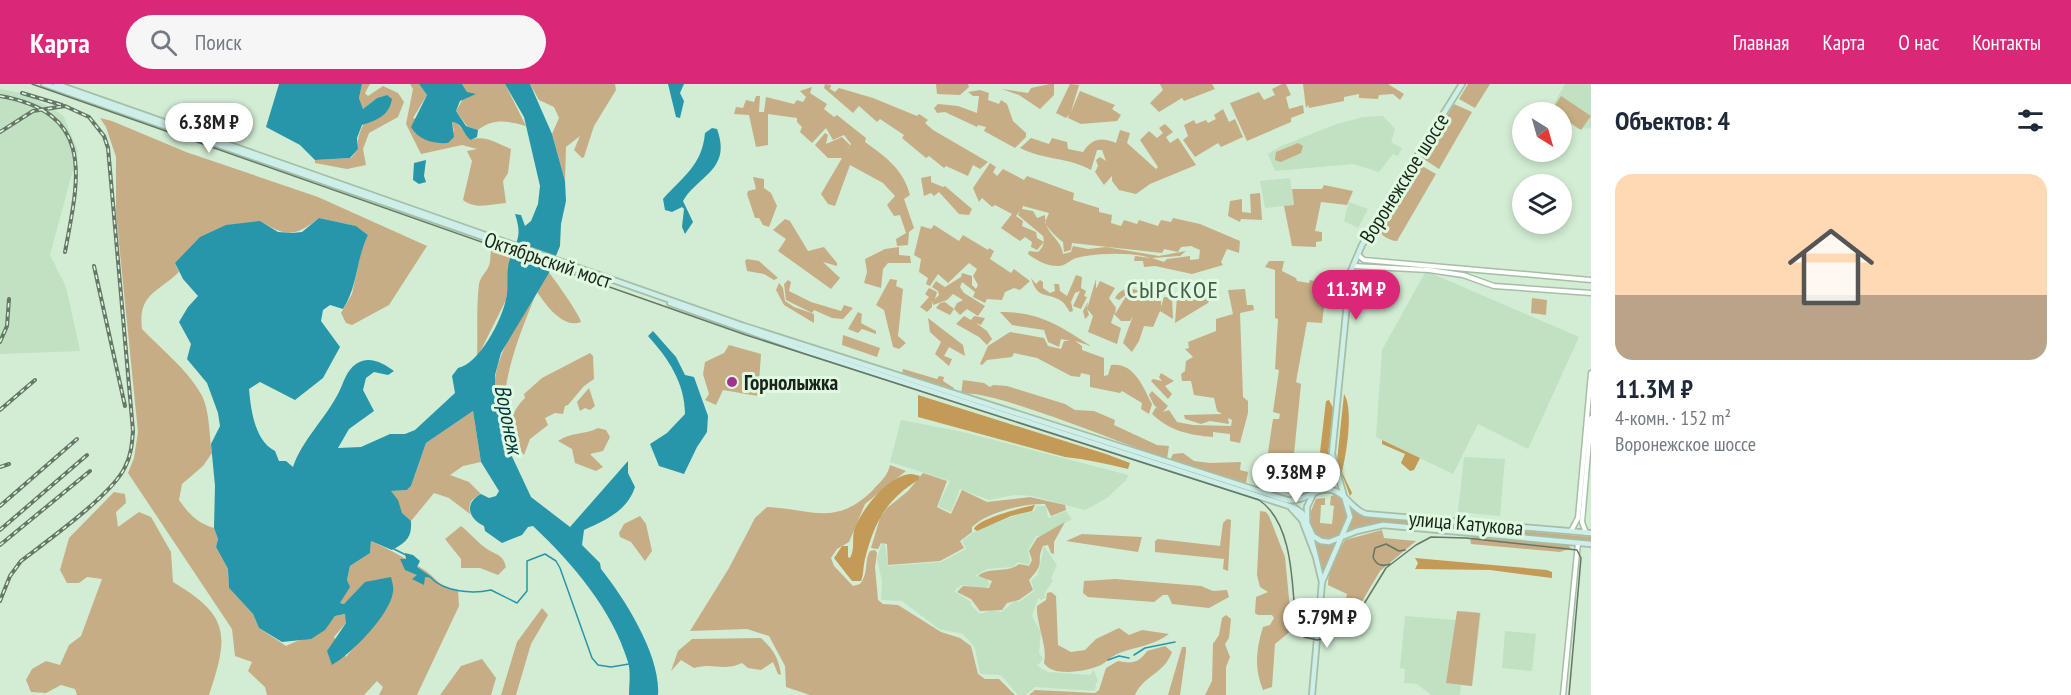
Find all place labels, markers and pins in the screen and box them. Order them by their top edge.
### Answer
pin: 6.38M ₽ [154,103,264,154]
pin: 11.3M ₽ [1301,270,1411,321]
place label: Горнолыжка [744,369,839,396]
marker: Горнолыжка [725,375,739,389]
pin: 9.38M ₽ [1241,453,1351,504]
pin: 5.79M ₽ [1272,598,1382,649]

